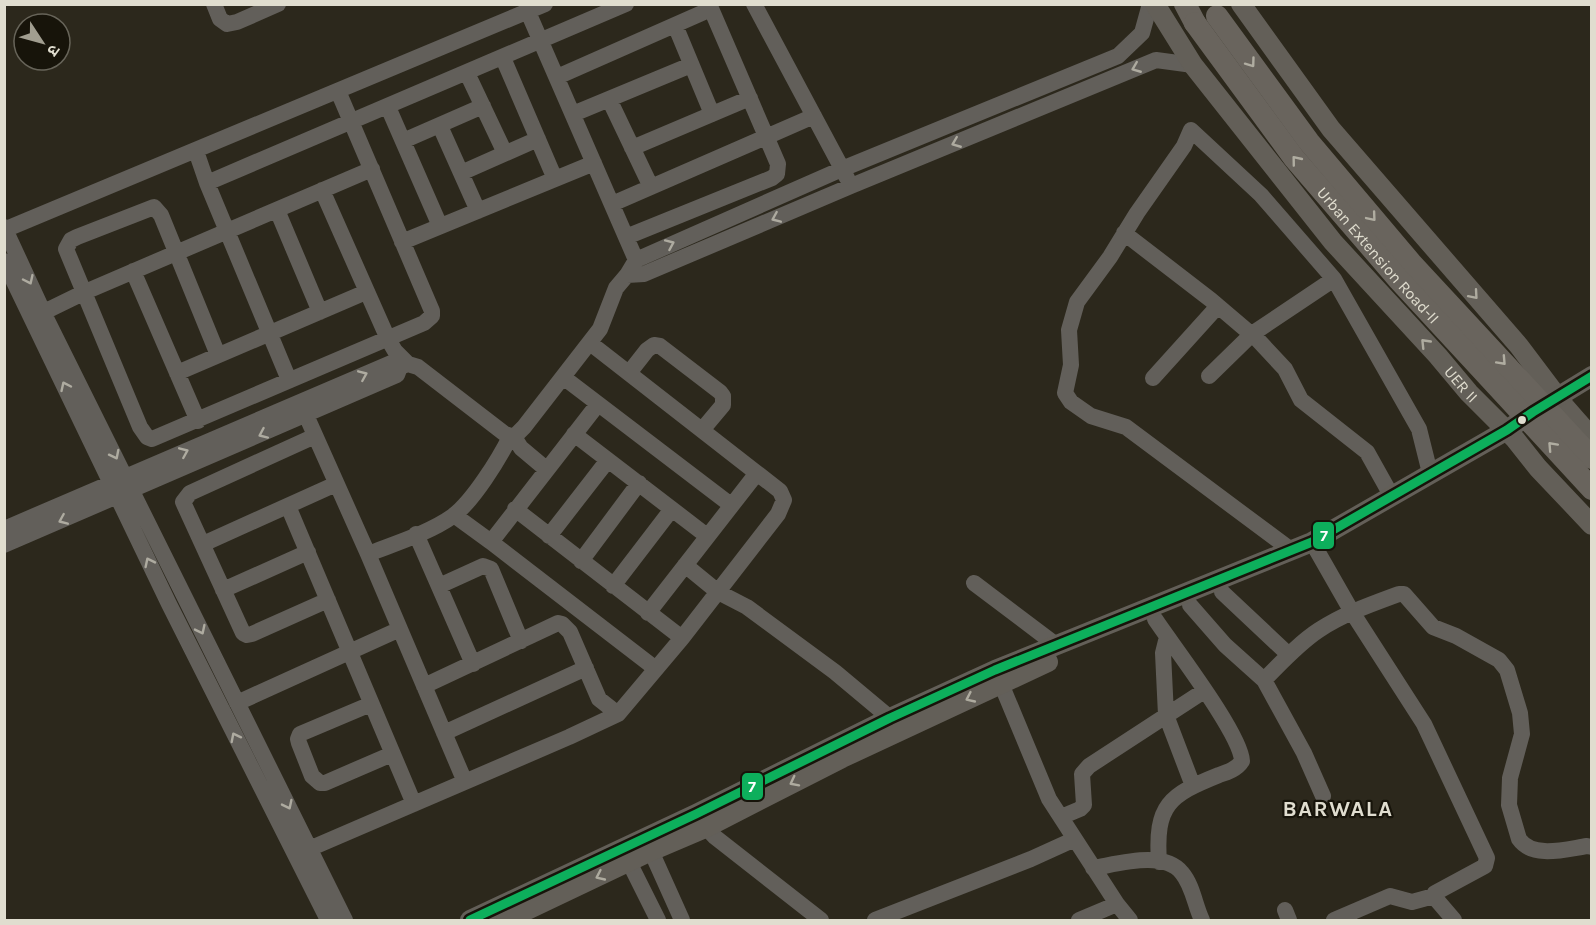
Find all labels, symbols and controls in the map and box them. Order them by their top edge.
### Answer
north arrow [12,12,72,72]
text: उ [43,41,64,60]
one-way arrow [1244,57,1255,68]
one-way arrow [1131,61,1142,73]
one-way arrow [951,136,962,148]
one-way arrow [1292,155,1303,166]
street label: Urban Extension Road-II [1313,183,1443,328]
one-way arrow [1364,210,1375,221]
one-way arrow [771,211,782,223]
one-way arrow [664,240,675,252]
one-way arrow [22,274,34,285]
one-way arrow [1467,288,1478,299]
one-way arrow [1421,339,1432,349]
one-way arrow [1495,355,1506,365]
street label: UER II [1440,362,1482,407]
one-way arrow [357,370,368,382]
one-way arrow [61,382,73,393]
unlabelled marker [1516,414,1528,426]
one-way arrow [259,426,270,438]
one-way arrow [1548,442,1559,452]
one-way arrow [177,447,188,459]
one-way arrow [108,449,119,460]
one-way arrow [59,513,70,525]
line badge: 7 [1312,521,1335,550]
text: 7 [1320,526,1328,545]
one-way arrow [144,558,156,569]
one-way arrow [193,624,205,635]
one-way arrow [966,690,977,702]
one-way arrow [231,733,243,744]
line badge: 7 [741,772,764,801]
one-way arrow [790,775,801,786]
text: 7 [748,777,756,796]
district label: BARWALA [1282,796,1394,822]
one-way arrow [280,799,292,810]
one-way arrow [595,868,606,880]

